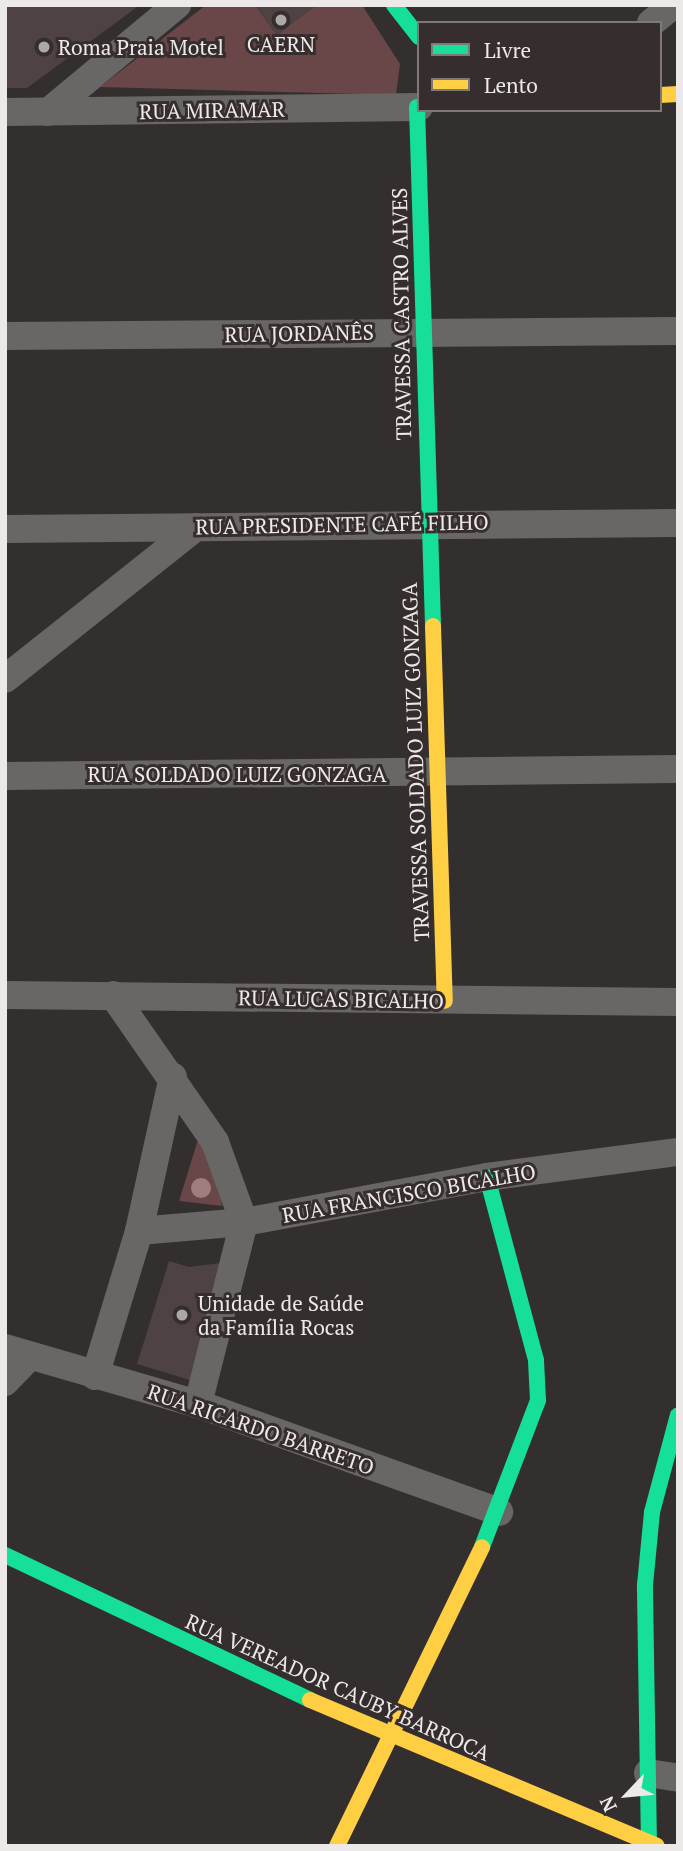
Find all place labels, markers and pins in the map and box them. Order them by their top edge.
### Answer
marker: CAERN [273,12,289,28]
place label: CAERN [247,31,315,57]
place label: Roma Praia Motel [58,34,224,60]
marker: Roma Praia Motel [36,39,52,55]
place label: Unidade de Saúde da Família Rocas [198,1290,364,1340]
marker: Unidade de Saúde da Família Rocas [172,1305,192,1325]

